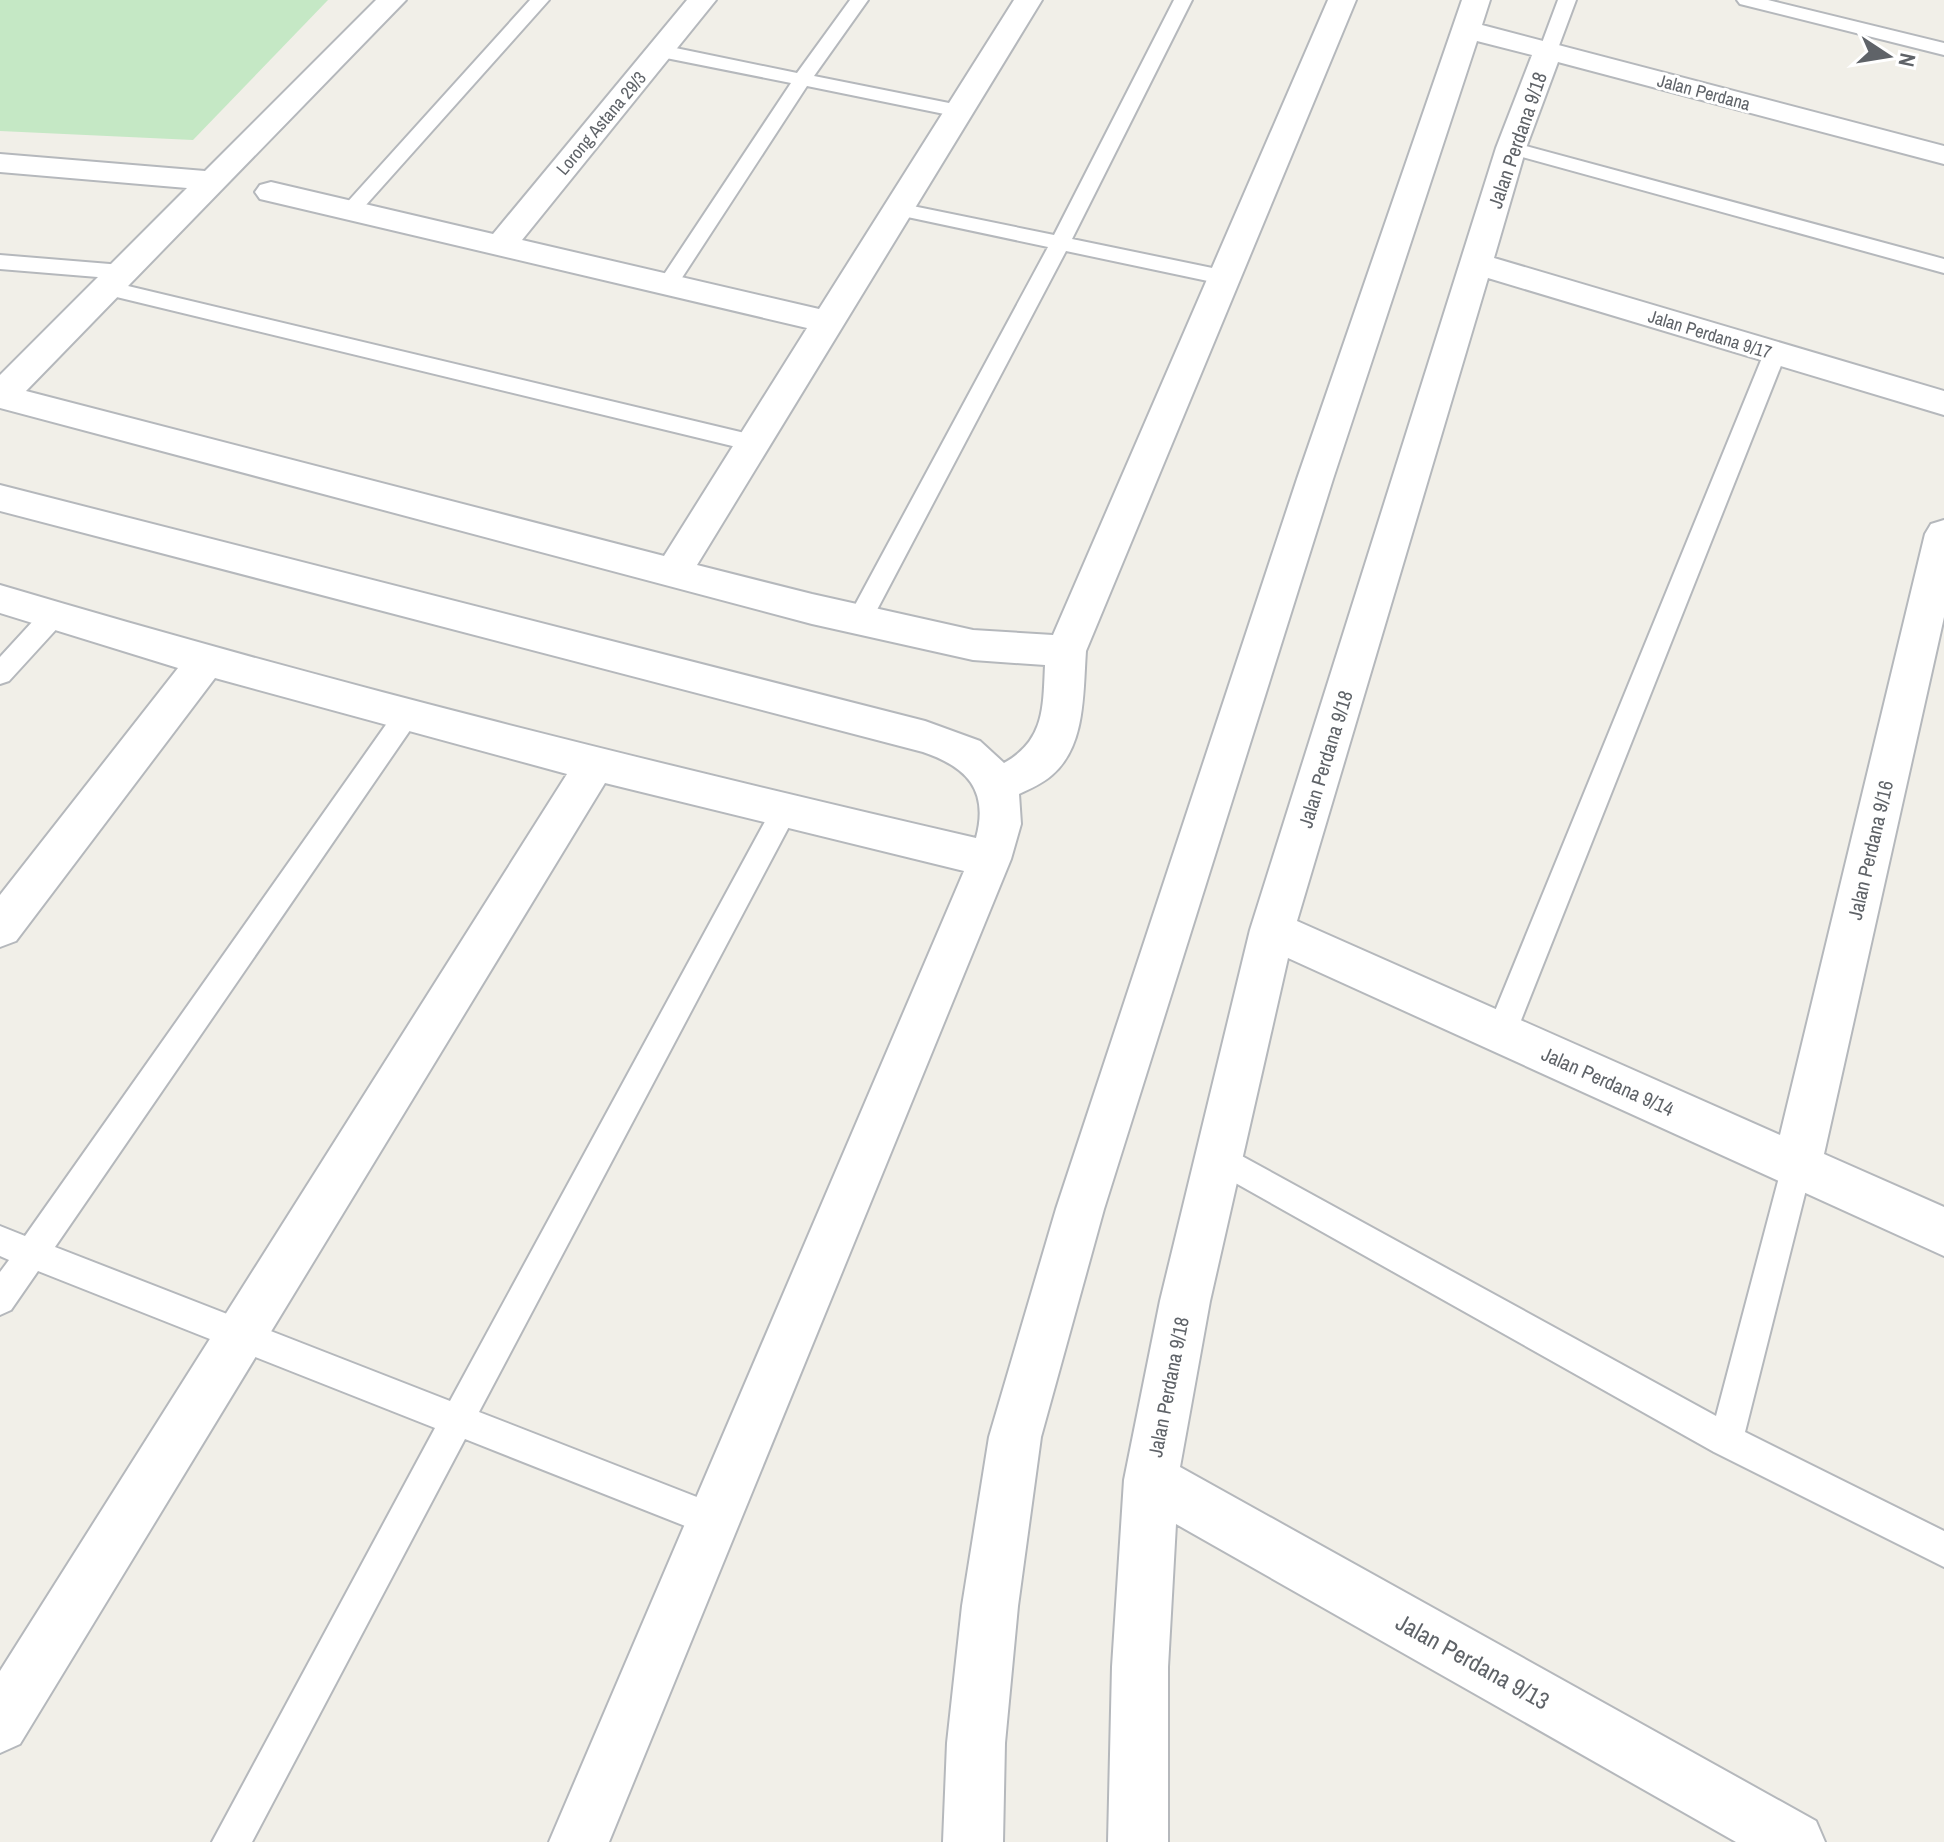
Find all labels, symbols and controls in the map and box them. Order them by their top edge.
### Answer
north arrow [1848,16,1928,96]
text: N [1892,51,1924,70]
street label: Lorong Astana 29/3 [550,66,652,180]
street label: Jalan Perdana 9/18 [1481,68,1553,212]
street label: Jalan Perdana [1655,68,1753,116]
street label: Jalan Perdana 9/17 [1645,303,1775,365]
street label: Jalan Perdana 9/18 [1291,687,1359,831]
street label: Jalan Perdana 9/16 [1841,778,1899,922]
street label: Jalan Perdana 9/14 [1538,1040,1678,1122]
street label: Jalan Perdana 9/18 [1141,1315,1195,1459]
street label: Jalan Perdana 9/13 [1391,1606,1555,1716]

